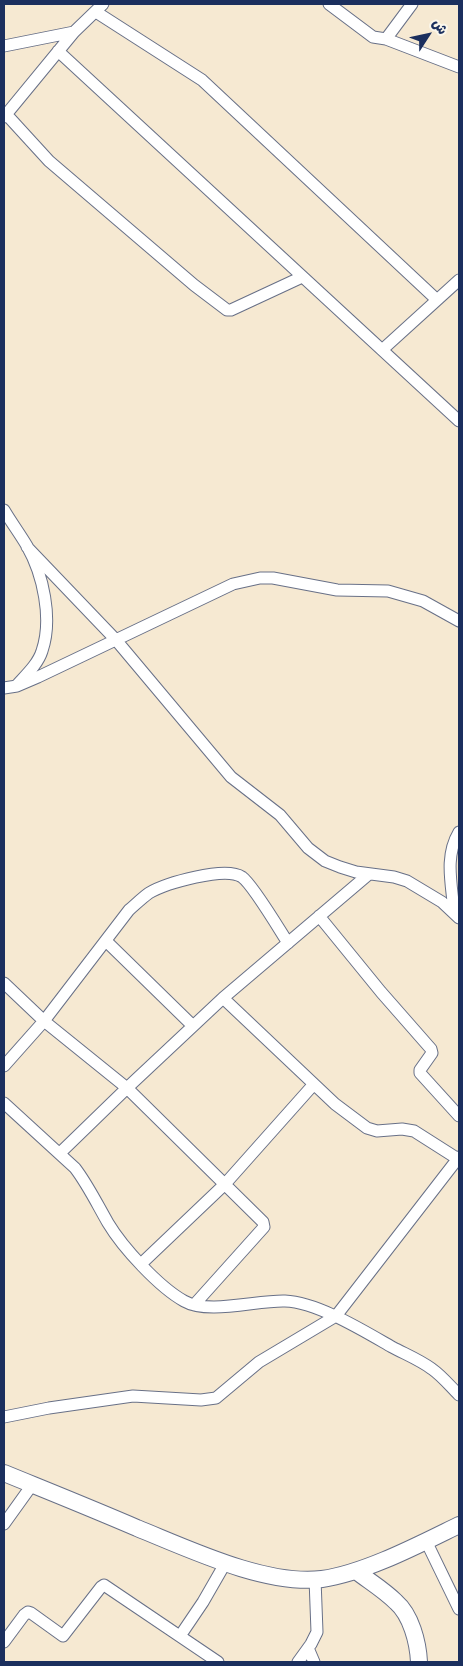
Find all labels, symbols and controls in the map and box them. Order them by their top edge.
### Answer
north arrow [403,10,453,60]
text: ش [428,14,453,38]

